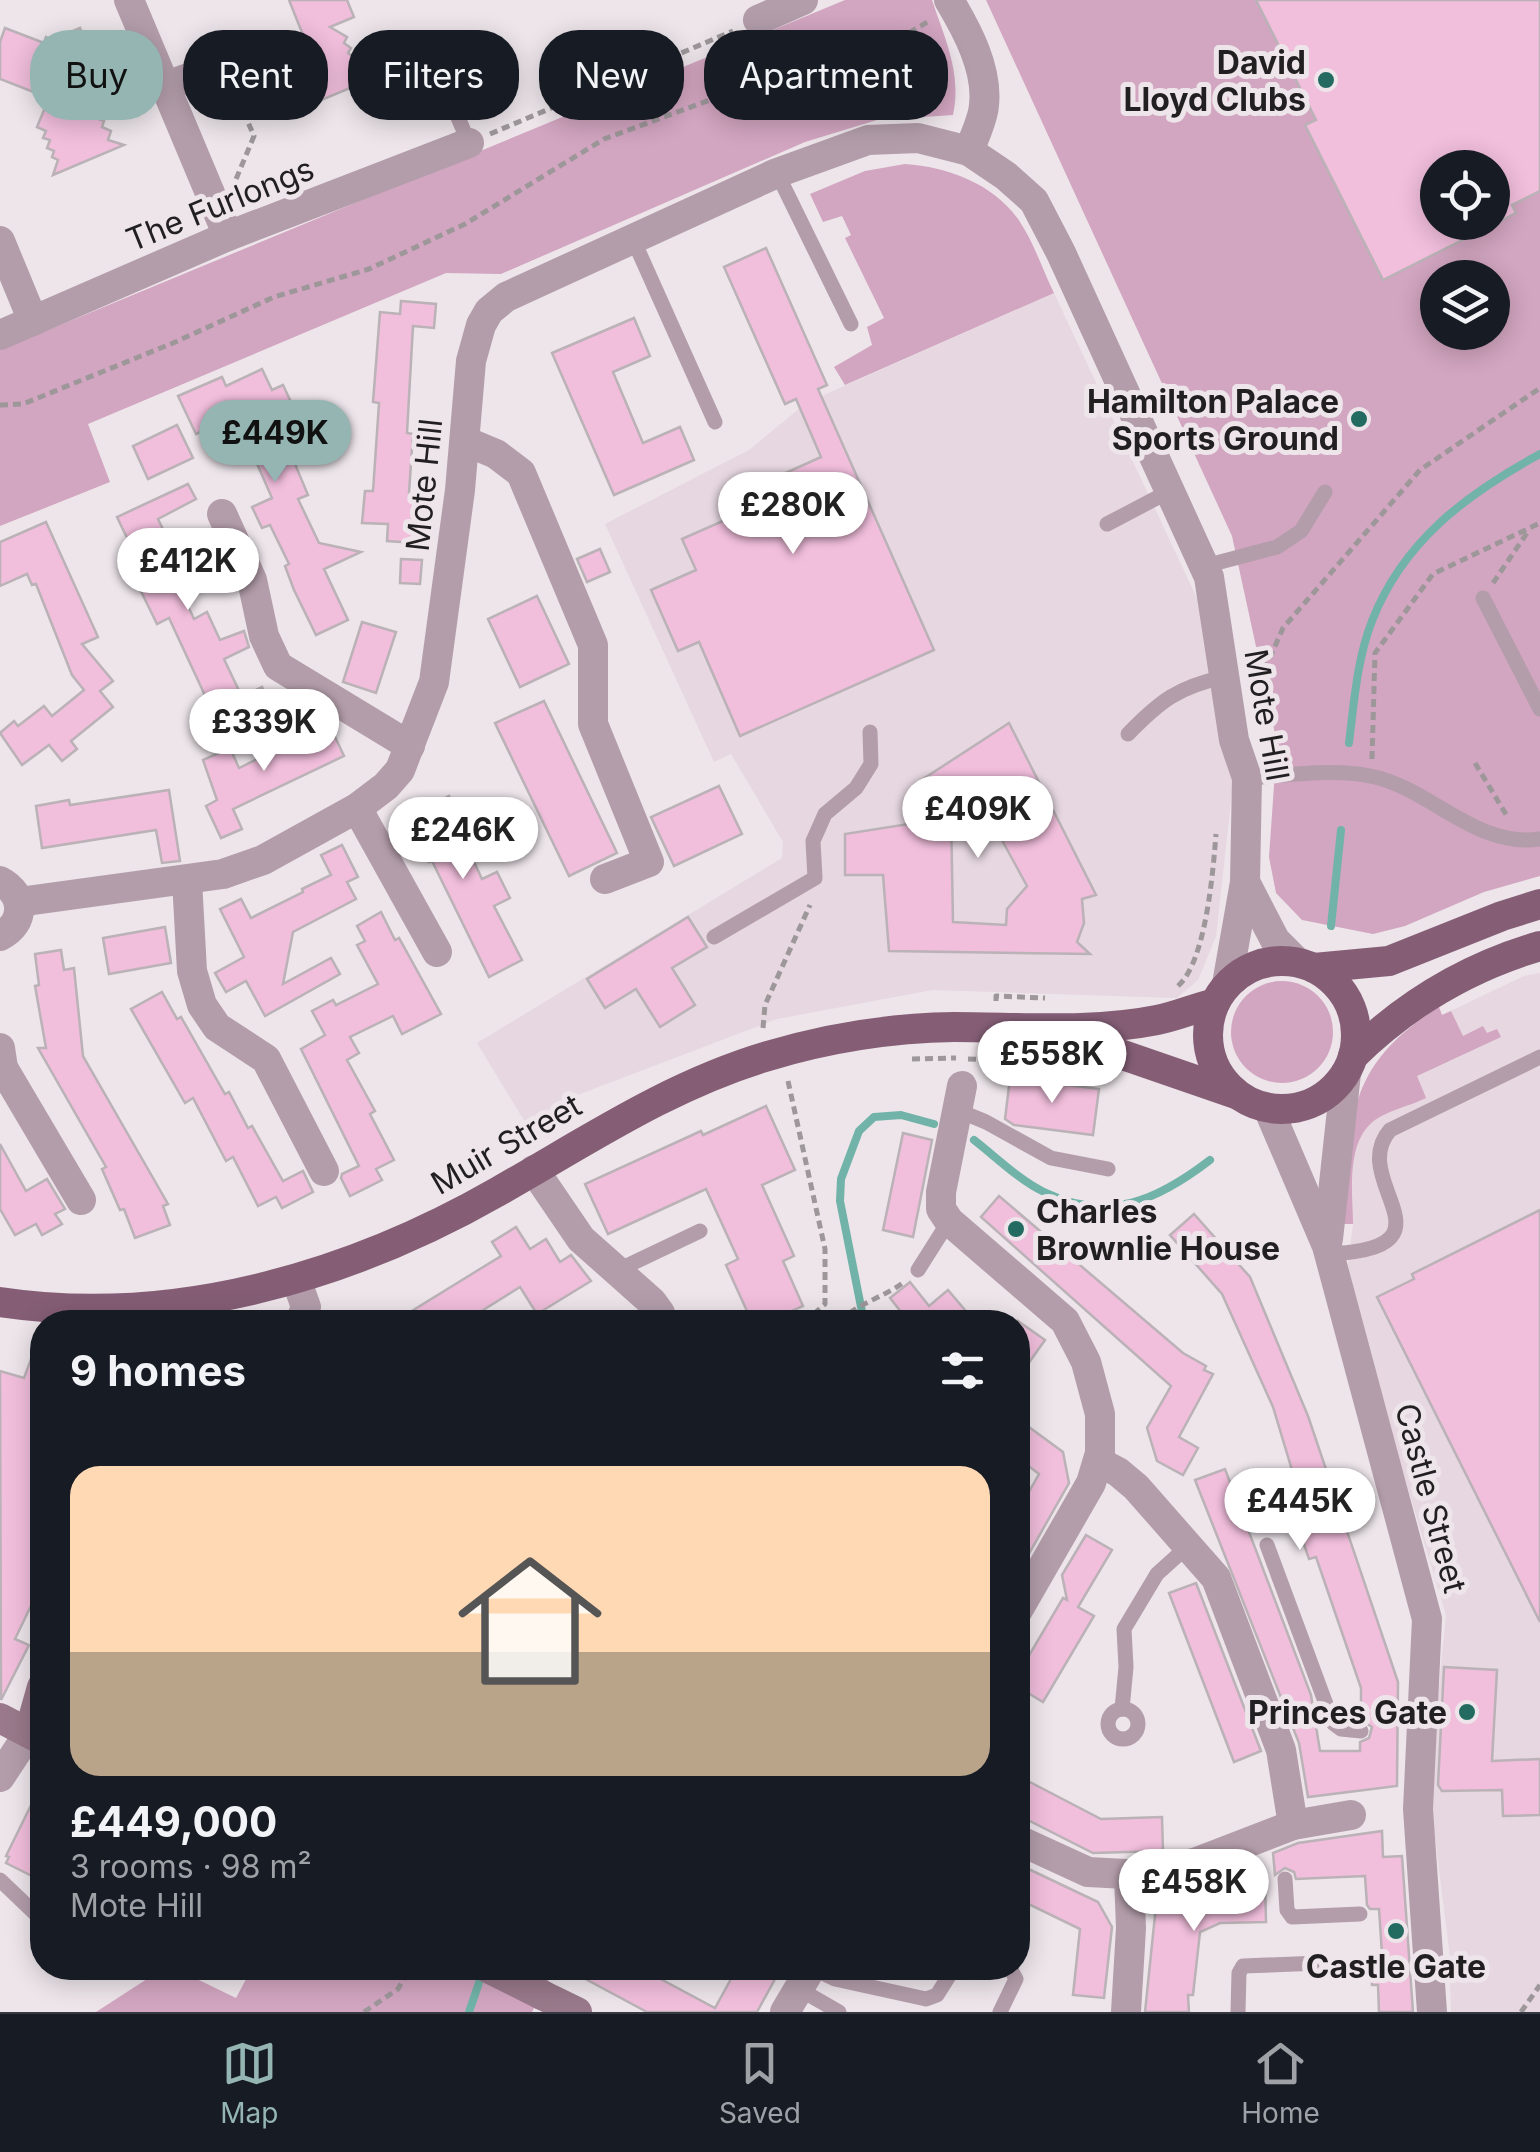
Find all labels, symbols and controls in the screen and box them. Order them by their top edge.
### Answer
chip: Buy [30,30,163,120]
chip: Rent [183,30,328,120]
chip: Filters [348,30,519,120]
chip: New [539,30,684,120]
chip: Apartment [704,30,948,120]
place label: David Lloyd Clubs [1123,43,1306,119]
marker: David Lloyd Clubs [1315,69,1337,91]
street label: The Furlongs [120,149,320,259]
map controls [1420,150,1510,350]
button: locate [1420,150,1510,240]
button: layers [1420,260,1510,350]
place label: Hamilton Palace Sports Ground [1087,382,1339,458]
pin: £449K [205,400,345,485]
marker: Hamilton Palace Sports Ground [1348,408,1370,430]
text: £449K [221,413,329,452]
street label: Mote Hill [398,417,450,553]
pin: £280K [723,472,863,557]
text: £280K [740,485,846,524]
pin: £412K [118,528,258,613]
text: £412K [139,541,237,580]
street label: Mote Hill [1236,646,1298,784]
pin: £339K [194,689,334,774]
text: £339K [211,702,317,741]
pin: £409K [908,776,1048,861]
text: £409K [924,789,1032,828]
pin: £246K [393,797,533,882]
text: £246K [410,810,516,849]
pin: £558K [982,1021,1122,1106]
text: £558K [999,1034,1105,1073]
street label: Muir Street [424,1085,588,1203]
place label: Charles Brownlie House [1036,1192,1280,1268]
marker: Charles Brownlie House [1005,1218,1027,1240]
icon: filters [935,1343,990,1398]
text: 9 homes [70,1345,246,1396]
street label: Castle Street [1387,1399,1475,1597]
pin: £445K [1230,1468,1370,1553]
text: £445K [1246,1481,1354,1520]
icon: home [440,1531,620,1711]
place label: Princes Gate [1248,1693,1447,1732]
marker: Princes Gate [1456,1701,1478,1723]
text: £449,000 [70,1796,277,1847]
text: 3 rooms · 98 m² [70,1847,312,1886]
pin: £458K [1124,1849,1264,1934]
text: £458K [1141,1862,1247,1901]
text: Mote Hill [70,1886,203,1925]
marker: Castle Gate [1385,1920,1407,1942]
place label: Castle Gate [1306,1947,1486,1986]
tab: Map [220,2036,278,2130]
tab: Saved [719,2036,801,2130]
tab: Home [1241,2036,1320,2130]

